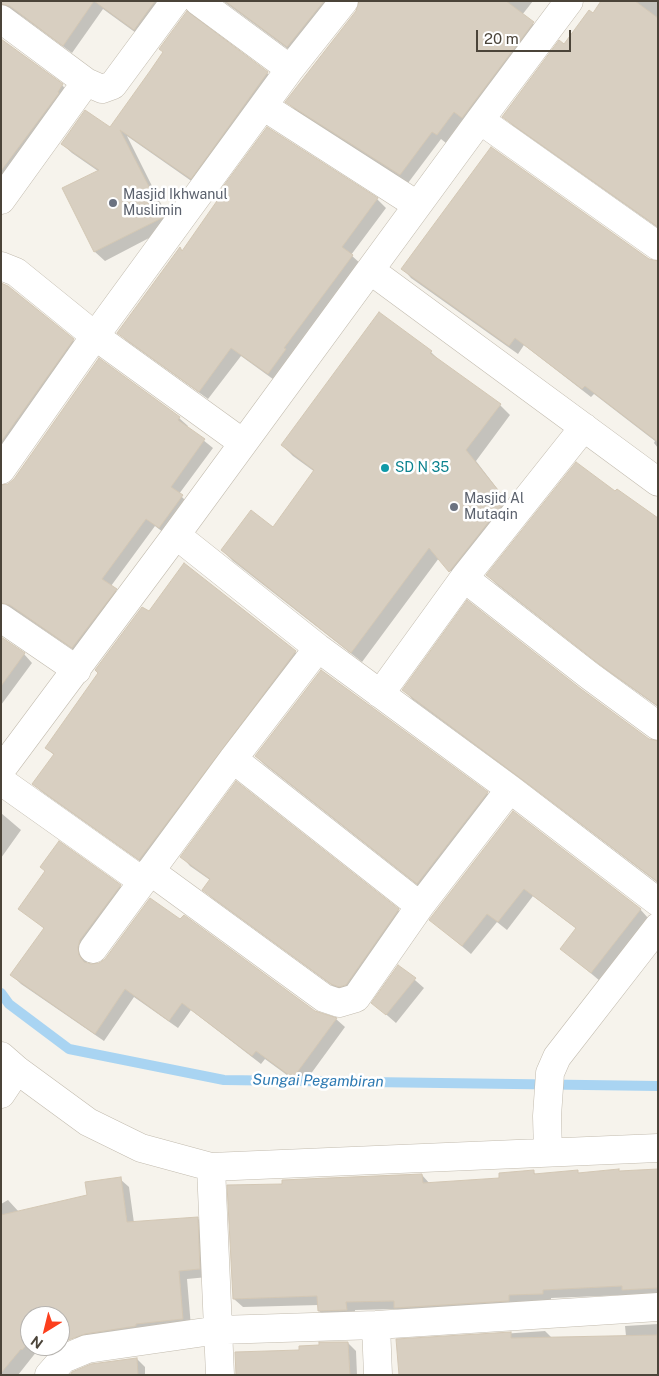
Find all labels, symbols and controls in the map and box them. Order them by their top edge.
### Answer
scale bar [479,20,574,52]
text: 20 m [484,30,519,47]
place label: Masjid Ikhwanul Muslimin [123,187,228,220]
marker: Masjid Ikhwanul Muslimin [107,197,119,209]
place label: SD N 35 [395,460,449,476]
marker: SD N 35 [379,462,391,474]
place label: Masjid Al Mutaqin [464,491,524,524]
marker: Masjid Al Mutaqin [448,501,460,513]
water label: Sungai Pegambiran [252,1071,384,1091]
north arrow [20,1306,70,1356]
text: N [28,1333,46,1352]

